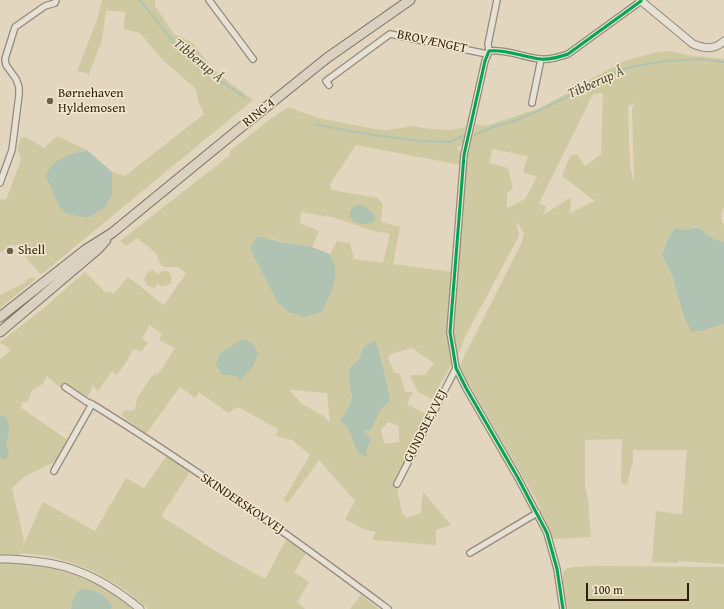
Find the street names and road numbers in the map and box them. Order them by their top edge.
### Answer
street label: BROVÆNGET [396,27,468,57]
street label: RING 4 [240,95,278,131]
street label: GUNDSLEVVEJ [401,387,451,465]
street label: SKINDERSKOVVEJ [197,470,287,538]

